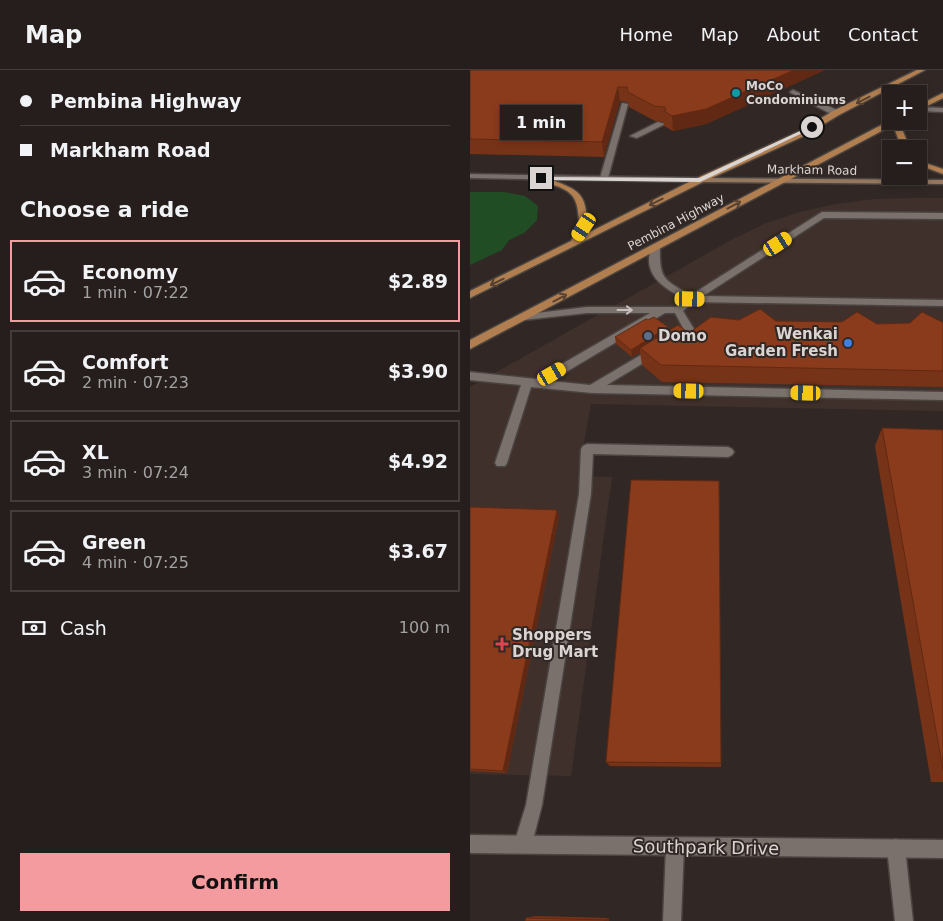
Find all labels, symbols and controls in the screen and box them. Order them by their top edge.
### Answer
text: Map [25,21,82,49]
text: Home [620,24,673,45]
text: Map [701,24,739,45]
text: About [767,24,820,45]
text: Contact [848,24,918,45]
place label: MoCo Condominiums [746,79,846,107]
map controls [882,85,927,185]
button: + [882,85,927,130]
marker: MoCo Condominiums [730,87,742,99]
text: Pembina Highway [50,90,241,112]
one-way arrow [856,96,871,105]
callout: 1 min [500,106,582,140]
text: 1 min [516,113,566,132]
route start [801,116,823,138]
text: Markham Road [50,139,211,161]
button: − [882,140,927,185]
street label: Markham Road [767,162,857,178]
route end [530,167,552,189]
street label: Pembina Highway [625,191,727,253]
text: Choose a ride [20,197,189,222]
one-way arrow [649,198,664,207]
one-way arrow [726,200,741,209]
car [569,210,598,244]
car [761,230,794,258]
icon: car [22,259,67,304]
text: Economy [82,261,178,283]
text: $2.89 [388,270,448,292]
one-way arrow [490,277,505,287]
text: 1 min · 07:22 [82,283,189,302]
car [674,291,705,307]
one-way arrow [552,293,567,303]
one-way arrow [616,305,633,315]
place label: Wenkai Garden Fresh [725,325,838,360]
place label: Domo [658,327,707,345]
marker: Domo [642,330,654,342]
marker: Wenkai Garden Fresh [842,337,854,349]
icon: car [22,349,67,394]
text: Comfort [82,351,169,373]
text: $3.90 [388,360,448,382]
car [535,360,568,388]
text: 2 min · 07:23 [82,373,189,392]
car [673,383,704,399]
car [790,385,821,401]
icon: car [22,439,67,484]
text: XL [82,441,109,463]
text: $4.92 [388,450,448,472]
text: 3 min · 07:24 [82,463,189,482]
icon: car [22,529,67,574]
text: Green [82,531,146,553]
text: $3.67 [388,540,448,562]
text: 4 min · 07:25 [82,553,189,572]
icon: cash [20,614,48,642]
text: Cash [60,617,107,639]
text: 100 m [399,618,450,637]
place label: Shoppers Drug Mart [512,626,598,661]
marker: Shoppers Drug Mart [496,638,508,650]
street label: Southpark Drive [633,835,779,859]
button: Confirm [20,853,450,911]

